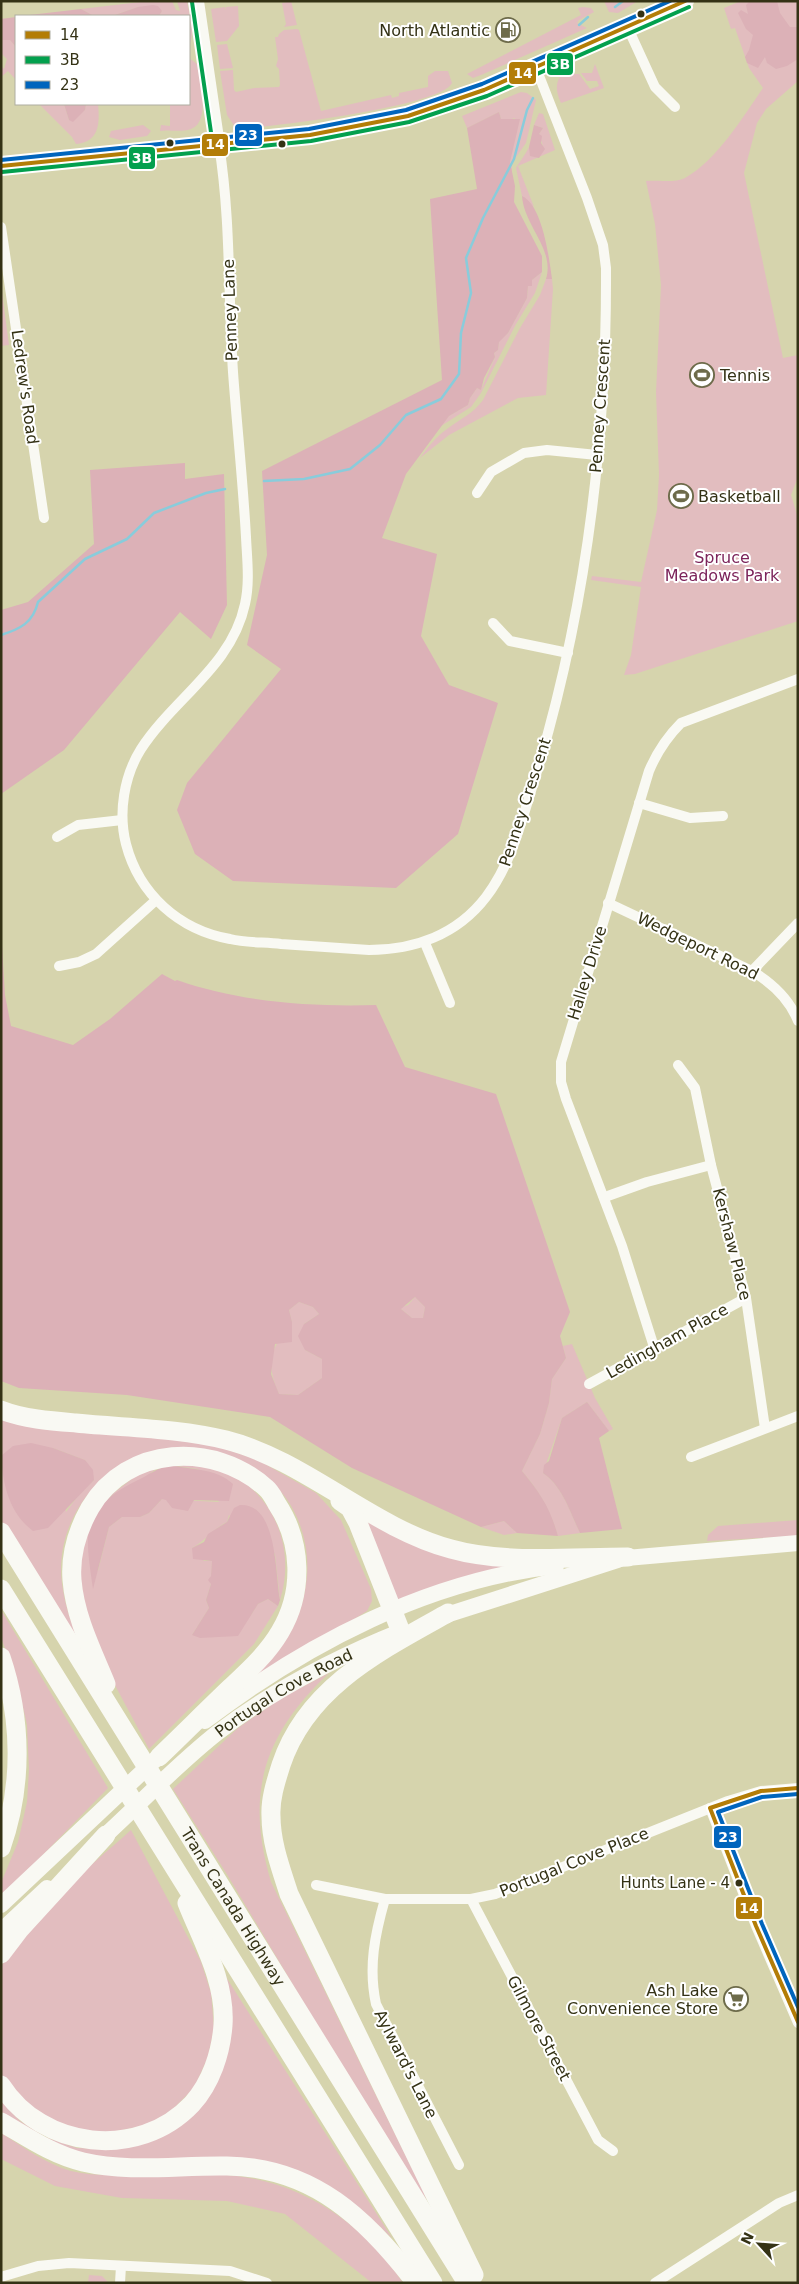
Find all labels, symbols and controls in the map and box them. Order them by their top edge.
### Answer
unlabelled marker [636,9,646,19]
legend [15,15,190,105]
fuel station icon: North Atlantic [495,17,521,43]
place label: North Atlantic [379,21,490,40]
text: 14 [60,26,79,44]
text: 3B [60,51,80,69]
line badge: 3B [546,52,574,76]
text: 3B [550,56,570,72]
line badge: 14 [508,61,537,85]
text: 14 [513,65,533,81]
text: 23 [60,76,79,94]
line badge: 23 [234,123,263,147]
text: 23 [238,127,258,143]
line badge: 14 [201,133,229,157]
text: 14 [205,136,225,152]
unlabelled marker [165,138,175,148]
unlabelled marker [277,139,287,149]
line badge: 3B [128,146,156,170]
text: 3B [132,150,152,166]
street label: Penney Lane [219,259,241,361]
street label: Ledrew's Road [8,328,42,446]
street label: Penney Crescent [586,338,614,474]
sports icon: Tennis [689,362,715,388]
place label: Tennis [719,366,770,385]
sports icon: Basketball [668,483,694,509]
place label: Basketball [698,487,781,506]
park label: Spruce Meadows Park [665,548,780,585]
street label: Penney Crescent [495,735,555,869]
street label: Wedgeport Road [634,908,762,984]
street label: Halley Drive [564,923,610,1023]
street label: Kershaw Place [709,1186,755,1302]
street label: Ledingham Place [603,1300,731,1382]
street label: Portugal Cove Road [211,1644,355,1741]
street label: Trans Canada Highway [177,1823,290,1989]
street label: Portugal Cove Place [497,1823,651,1901]
line badge: 23 [713,1825,742,1849]
text: 23 [718,1829,738,1845]
place label: Hunts Lane - 4 [620,1874,730,1892]
marker: Hunts Lane - 4 [734,1878,744,1888]
line badge: 14 [735,1896,763,1920]
text: 14 [739,1900,759,1916]
street label: Gilmore Street [503,1972,575,2084]
place label: Ash Lake Convenience Store [567,1981,718,2018]
supermarket icon: Ash Lake Convenience Store [723,1986,749,2012]
street label: Aylward's Lane [370,2006,442,2122]
north arrow [734,2219,784,2269]
text: N [738,2230,757,2247]

